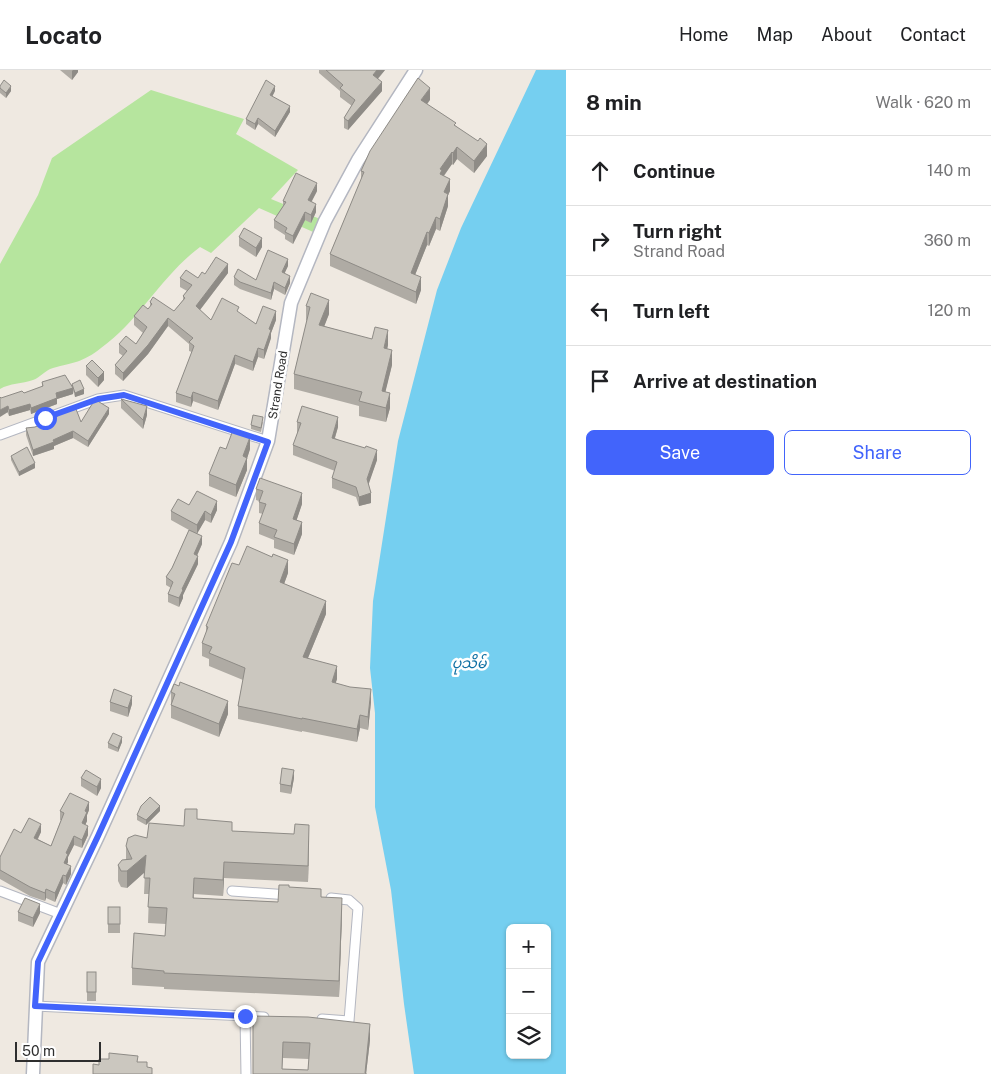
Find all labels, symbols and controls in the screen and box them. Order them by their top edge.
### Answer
text: Locato [25,21,102,49]
text: Home [679,24,729,45]
text: Map [757,24,793,45]
text: About [821,24,872,45]
text: Contact [900,24,966,45]
text: 8 min [586,90,642,115]
text: Walk · 620 m [875,93,971,112]
icon: ahead [586,157,614,185]
text: Continue [633,160,715,182]
text: 140 m [927,161,971,180]
text: Turn right [633,220,722,242]
icon: right [586,227,614,255]
text: 360 m [924,231,971,250]
text: Strand Road [633,242,725,261]
icon: left [586,297,614,325]
text: Turn left [633,300,710,322]
text: 120 m [927,301,971,320]
street label: Strand Road [266,350,290,420]
icon: arrive [586,367,614,395]
text: Arrive at destination [633,370,817,392]
route start [34,407,57,430]
button: Save [586,430,774,475]
button: Share [784,430,971,475]
water label: ပုသိမ် [452,653,488,675]
map controls [506,924,551,1059]
button: + [506,924,551,969]
button: − [506,969,551,1014]
route end [234,1005,257,1028]
button: layers [506,1014,551,1059]
scale bar [15,1039,101,1062]
text: 50 m [22,1043,55,1059]

